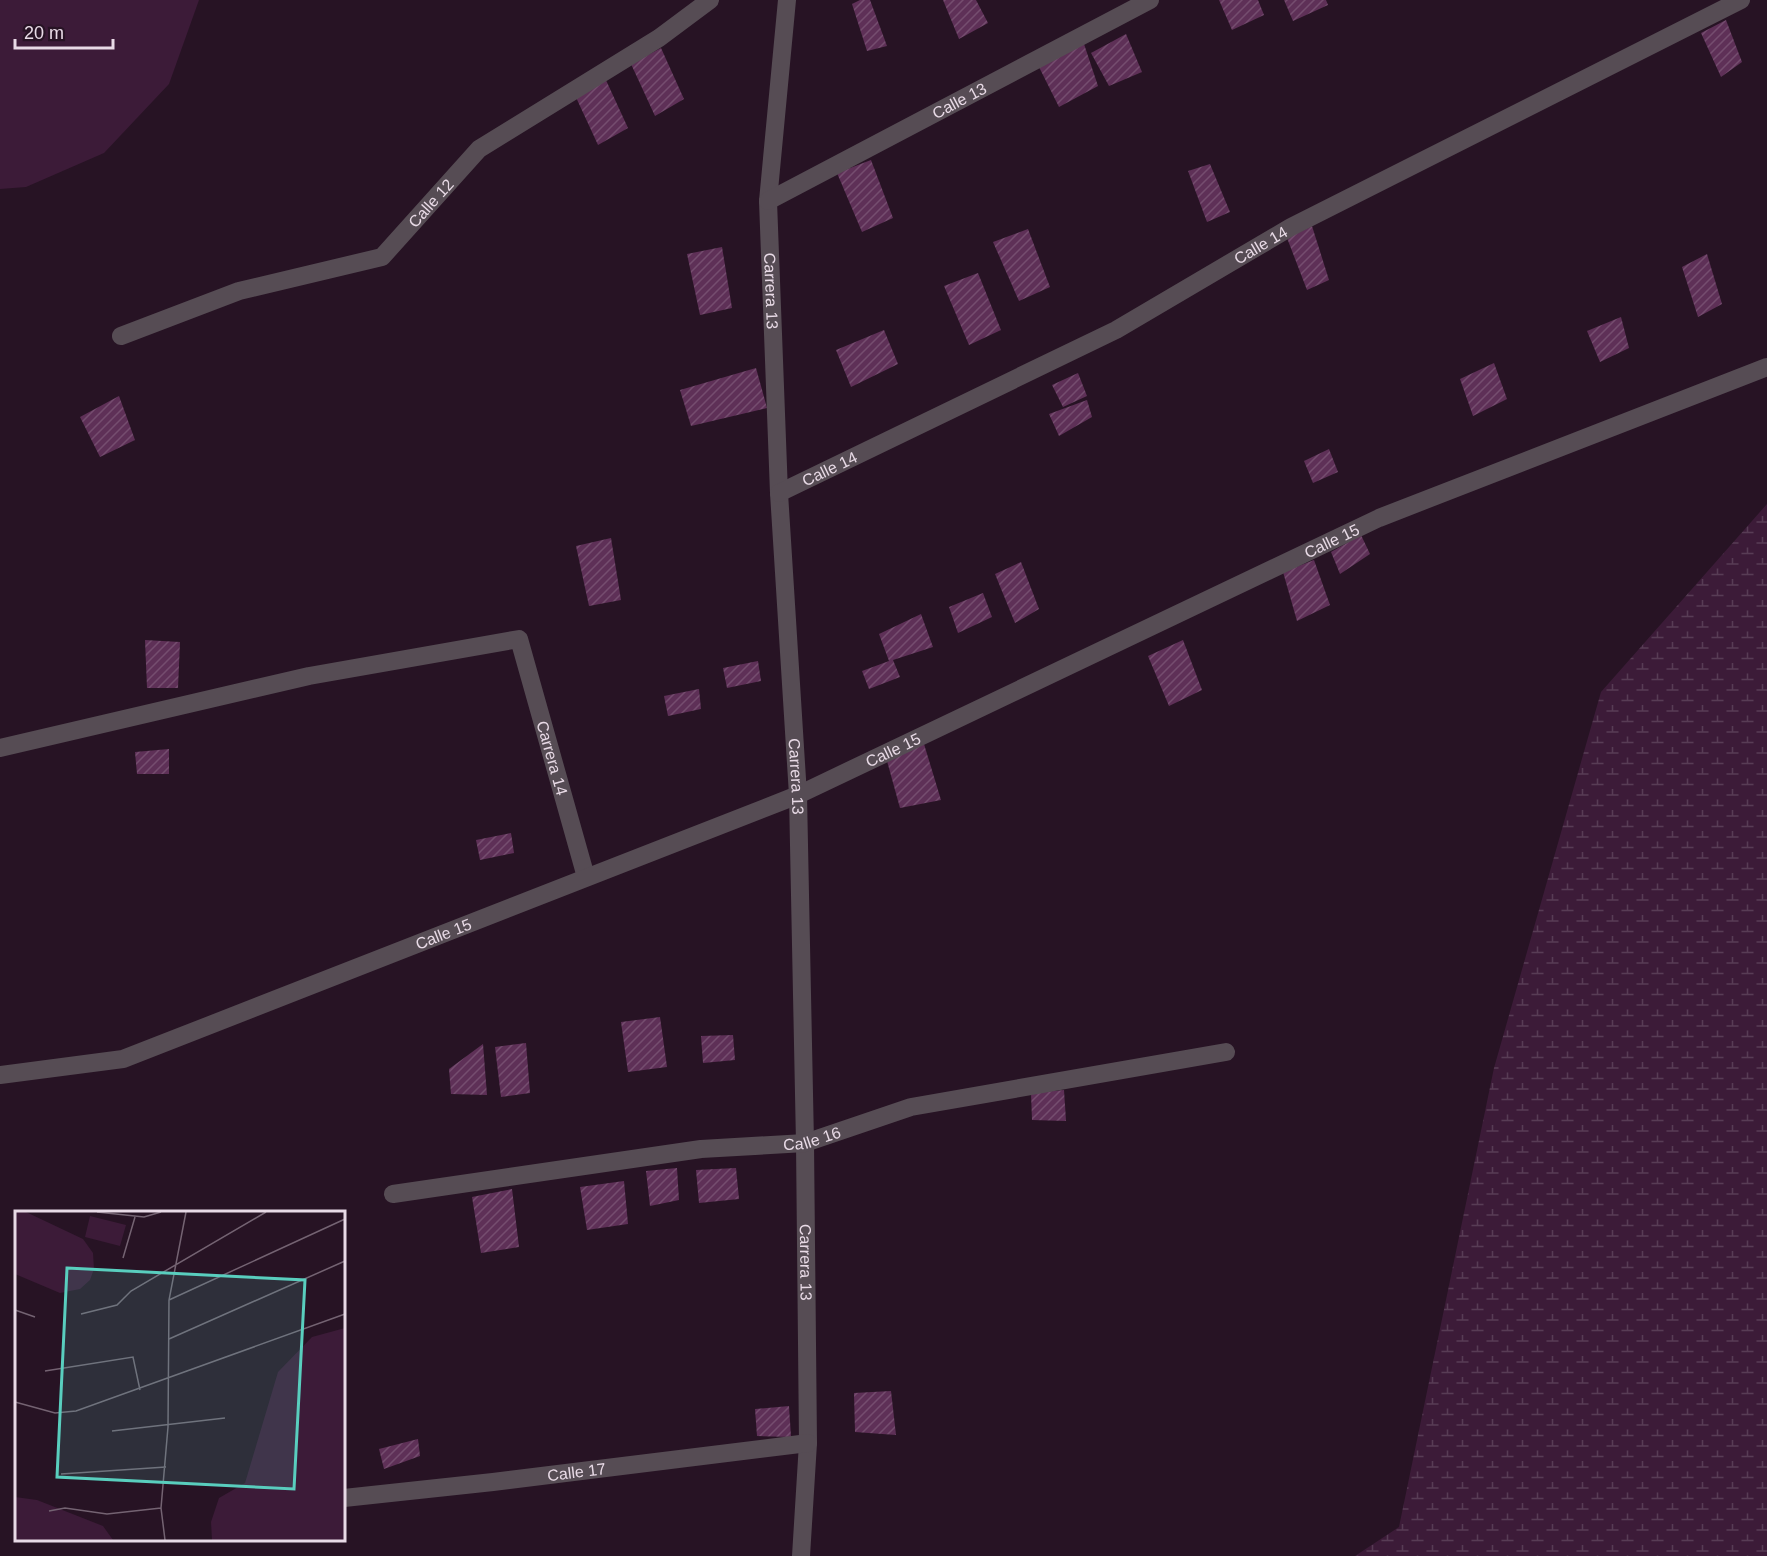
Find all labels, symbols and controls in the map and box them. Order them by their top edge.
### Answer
scale bar [15,12,112,50]
text: 20 m [24,23,64,43]
street label: Calle 13 [929,80,989,122]
street label: Calle 12 [405,176,457,231]
street label: Calle 14 [1231,223,1290,268]
street label: Carrera 13 [761,253,781,330]
street label: Calle 14 [799,449,860,490]
street label: Calle 15 [1302,521,1362,561]
street label: Carrera 14 [533,719,571,797]
street label: Calle 15 [863,730,923,771]
street label: Carrera 13 [785,738,806,815]
street label: Calle 15 [413,916,474,953]
street label: Calle 16 [783,1124,843,1153]
inset map [15,1211,345,1541]
street label: Carrera 13 [797,1224,815,1301]
street label: Calle 17 [546,1460,607,1484]

